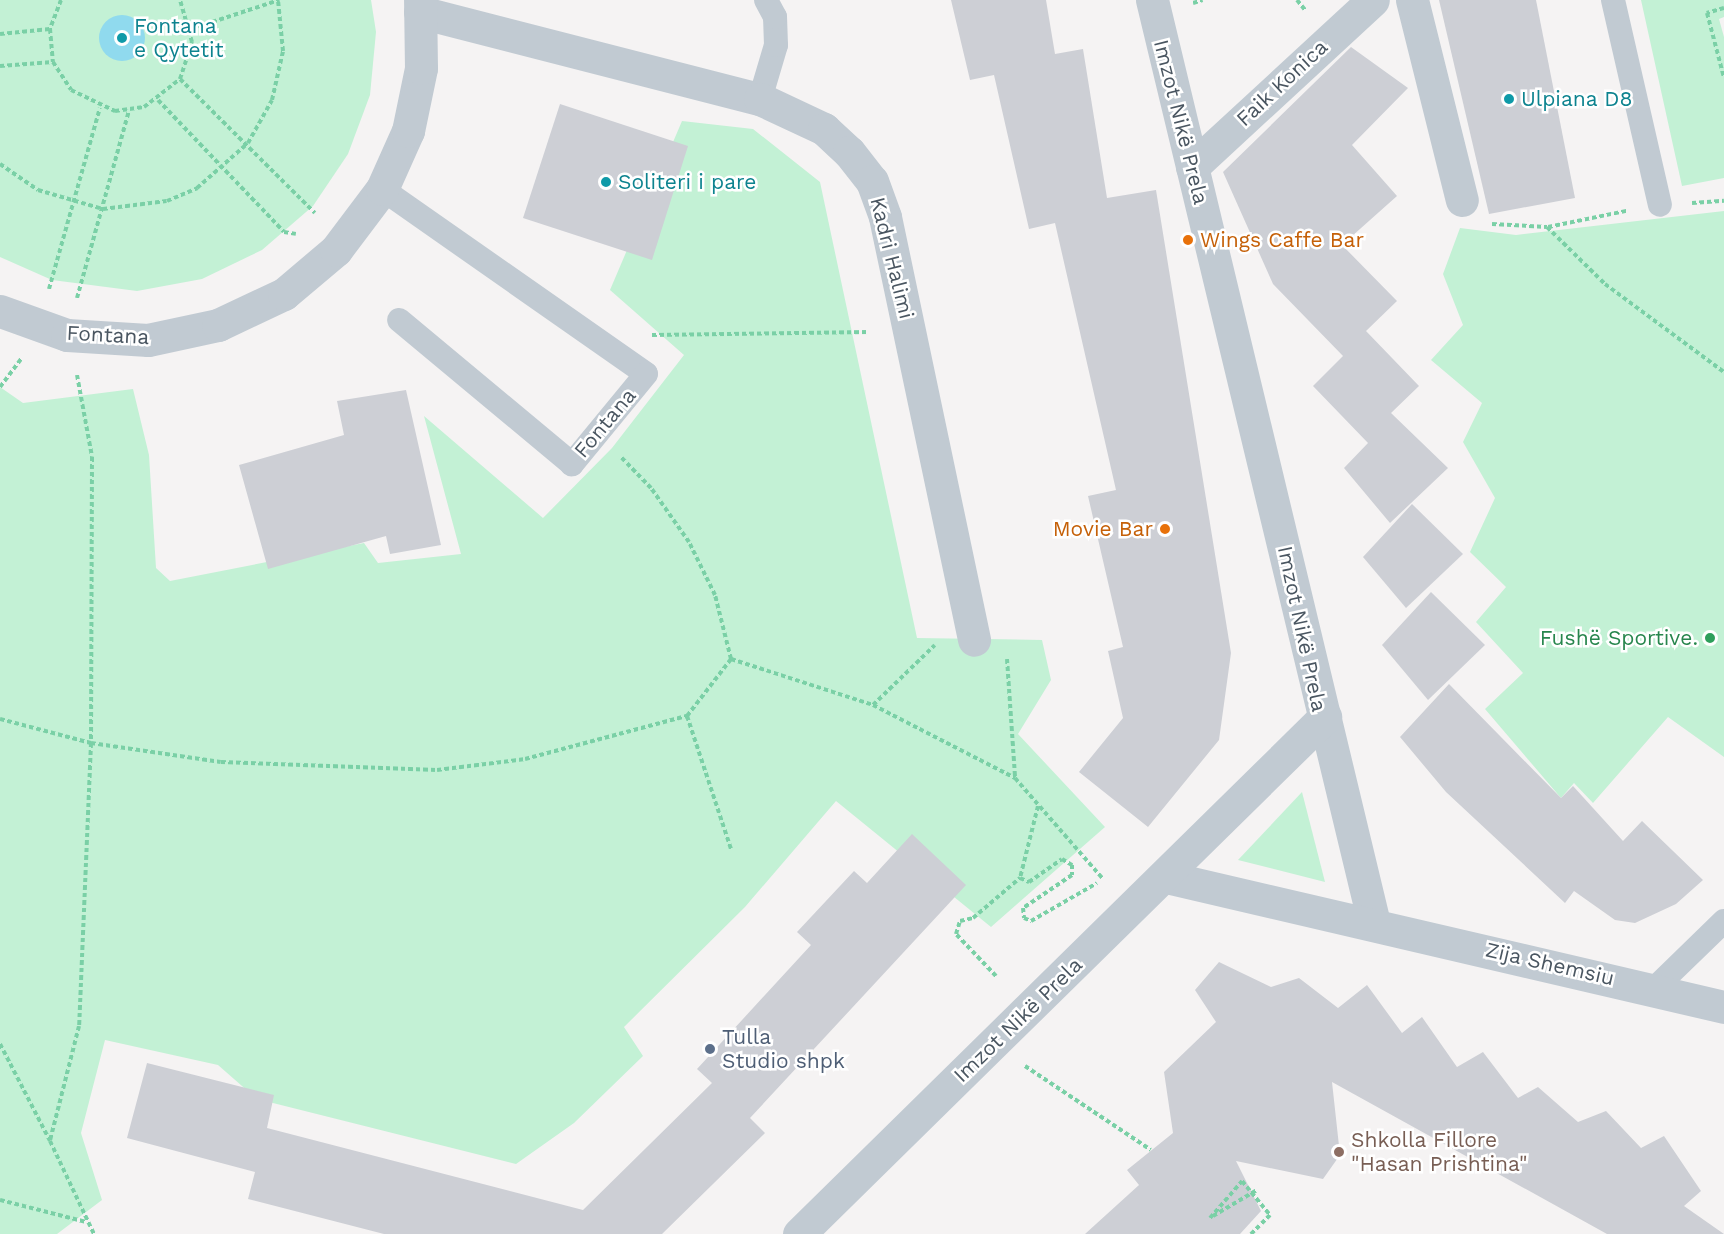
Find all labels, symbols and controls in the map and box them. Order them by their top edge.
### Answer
place label: Fontana e Qytetit [134,13,224,63]
marker: Fontana e Qytetit [115,31,129,45]
street label: Faik Konica [1231,34,1333,132]
street label: Imzot Nikë Prela [1148,37,1214,207]
place label: Ulpiana D8 [1521,86,1633,112]
marker: Ulpiana D8 [1502,92,1516,106]
place label: Soliteri i pare [618,169,756,195]
marker: Soliteri i pare [599,175,613,189]
street label: Kadri Halimi [865,194,919,322]
place label: Wings Caffe Bar [1200,227,1364,253]
marker: Wings Caffe Bar [1181,233,1195,247]
street label: Fontana [66,320,150,350]
street label: Fontana [569,383,641,463]
place label: Movie Bar [1053,516,1153,542]
marker: Movie Bar [1158,522,1172,536]
street label: Imzot Nikë Prela [1272,544,1332,714]
place label: Fushë Sportive. [1540,625,1698,651]
marker: Fushë Sportive. [1703,631,1717,645]
street label: Zija Shemsiu [1483,937,1617,991]
street label: Imzot Nikë Prela [949,952,1087,1088]
place label: Tulla Studio shpk [722,1024,845,1074]
marker: Tulla Studio shpk [703,1042,717,1056]
place label: Shkolla Fillore "Hasan Prishtina" [1351,1127,1527,1177]
marker: Shkolla Fillore "Hasan Prishtina" [1332,1145,1346,1159]

